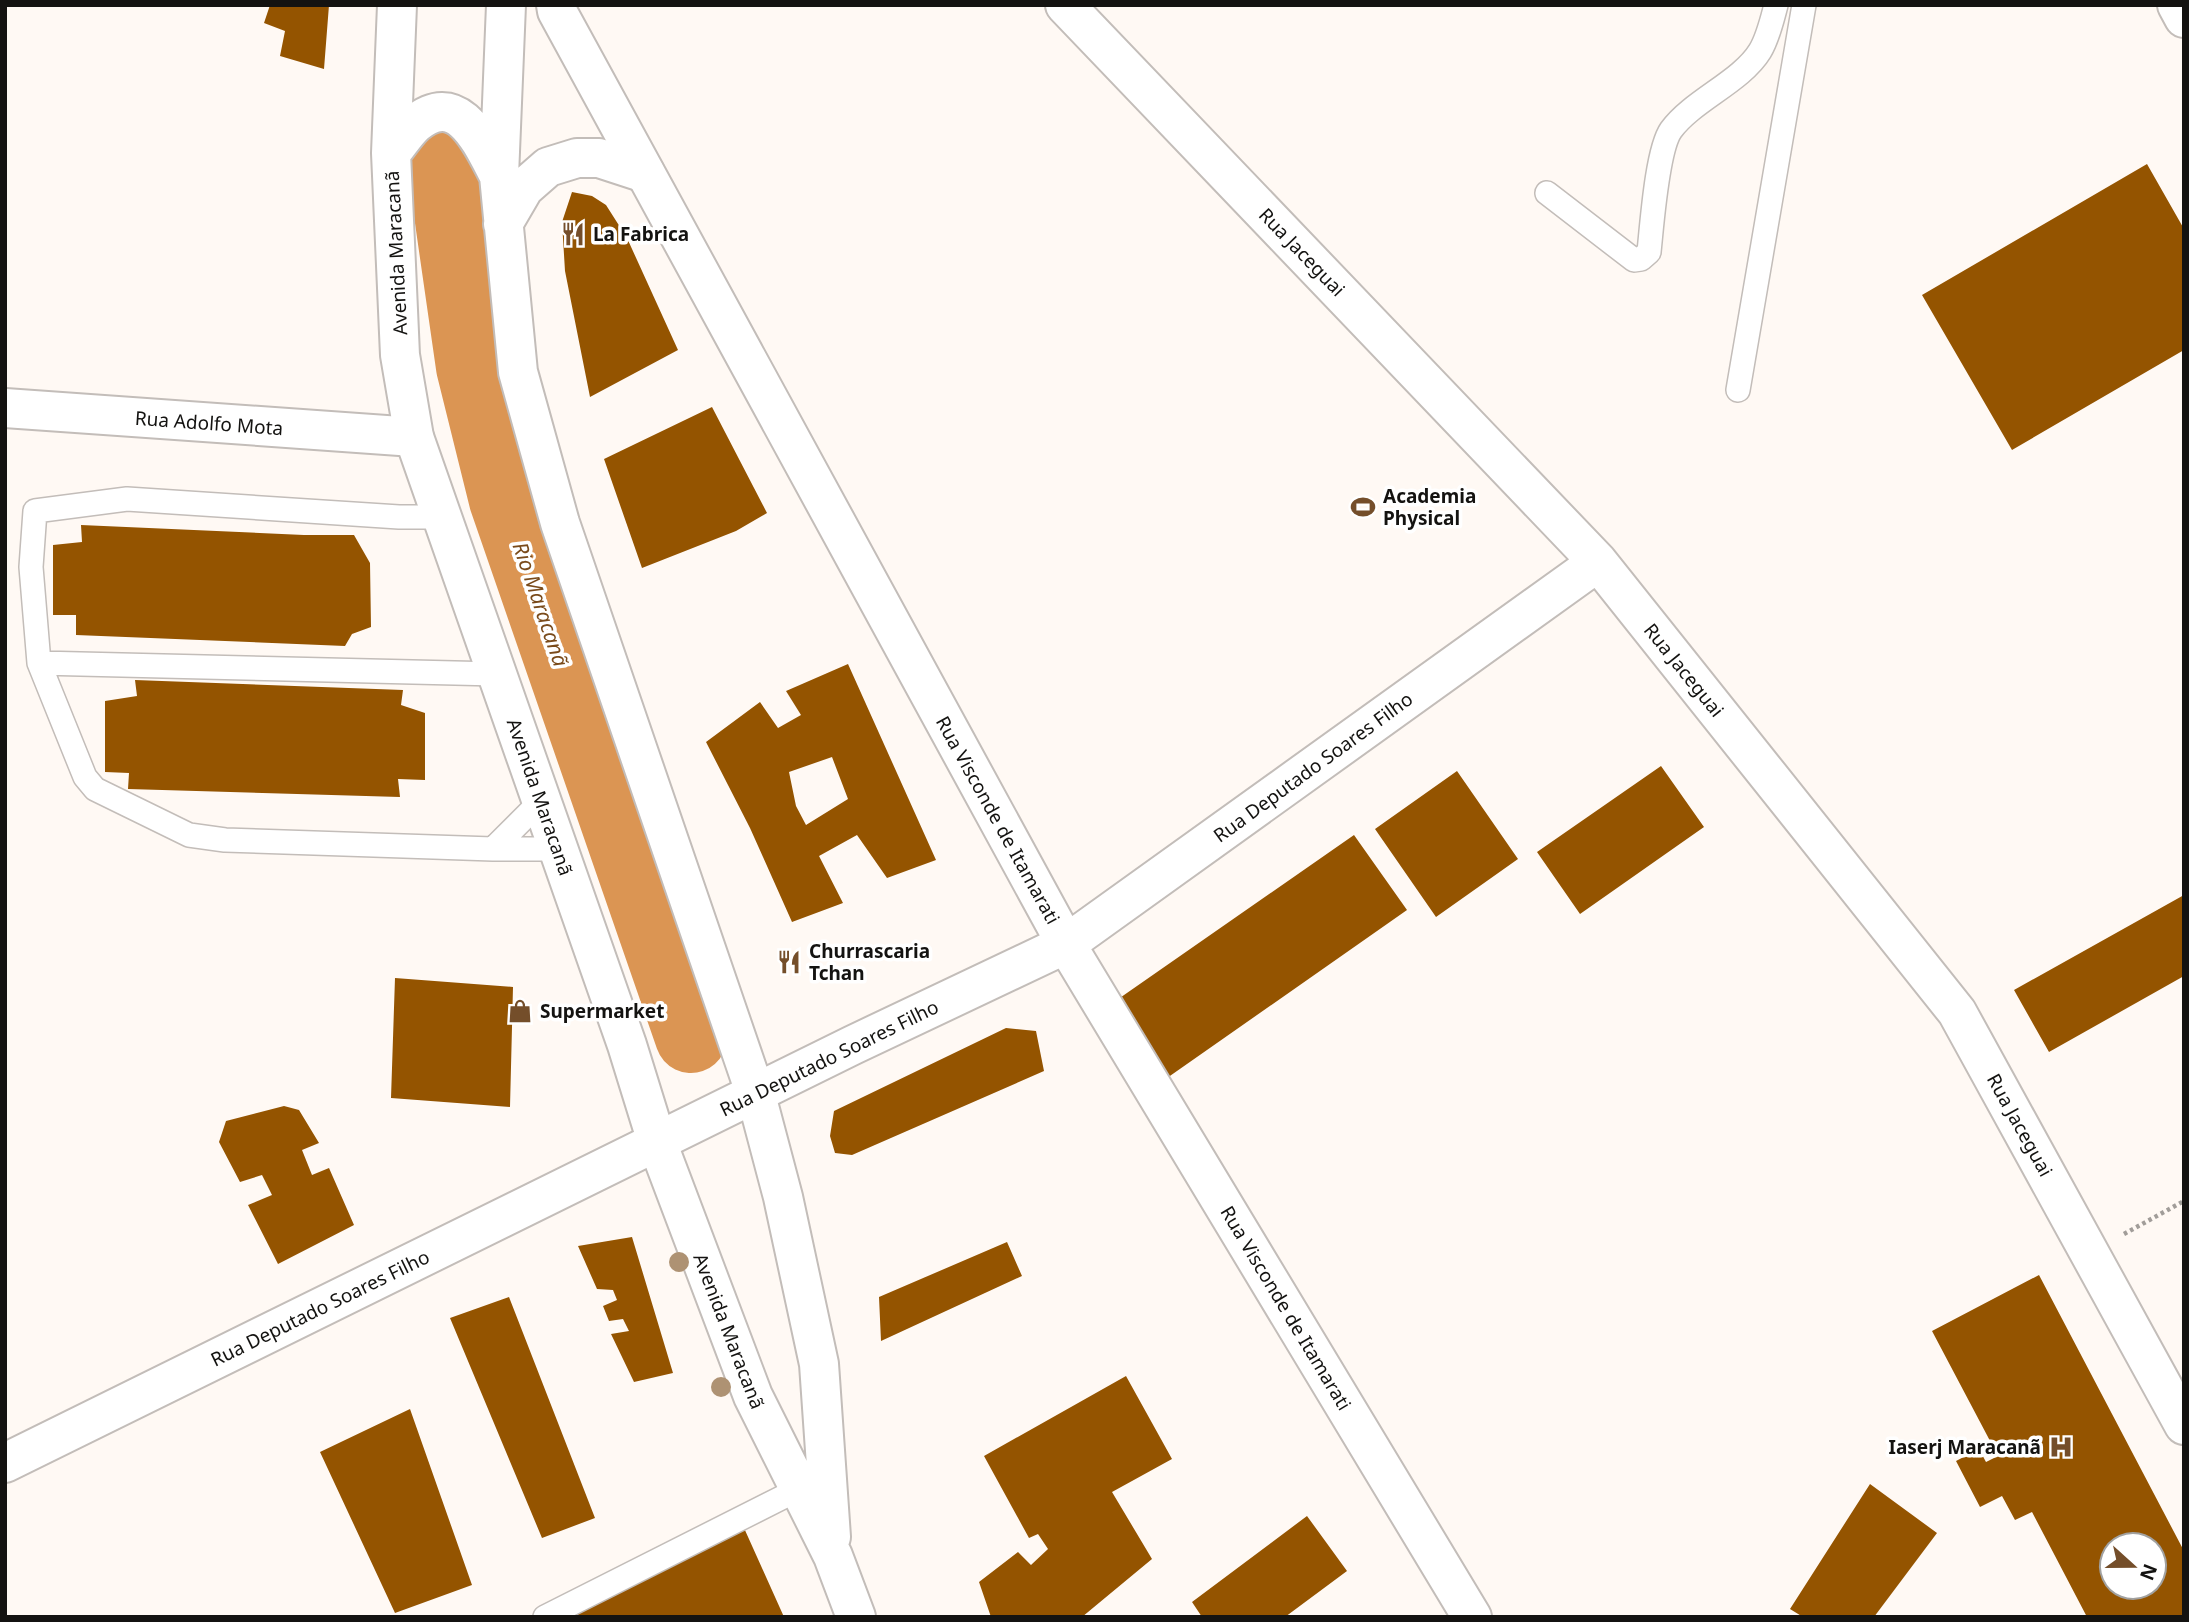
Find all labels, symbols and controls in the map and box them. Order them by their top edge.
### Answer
street label: Avenida Maracanã [379,170,413,336]
street label: Rua Jaceguai [1253,202,1351,302]
restaurant icon: La Fabrica [559,220,587,248]
place label: La Fabrica [593,221,689,247]
street label: Rua Adolfo Mota [134,405,284,441]
place label: Academia Physical [1383,483,1476,531]
sports icon: Academia Physical [1349,493,1377,521]
water label: Rio Maracanã [507,538,575,670]
street label: Rua Jaceguai [1638,618,1730,722]
street label: Rua Deputado Soares Filho [1208,686,1418,848]
street label: Rua Visconde de Itamarati [930,711,1066,929]
street label: Avenida Maracanã [501,715,579,879]
place label: Churrascaria Tchan [809,938,930,986]
restaurant icon: Churrascaria Tchan [775,948,803,976]
street label: Rua Deputado Soares Filho [715,994,943,1122]
shop icon: Supermarket [506,997,534,1025]
place label: Supermarket [540,998,664,1024]
street label: Rua Jaceguai [1981,1069,2059,1181]
street label: Rua Visconde de Itamarati [1215,1201,1357,1415]
street label: Rua Deputado Soares Filho [206,1244,434,1372]
street label: Avenida Maracanã [687,1249,771,1413]
hospital icon: Iaserj Maracanã [2047,1433,2075,1461]
place label: Iaserj Maracanã [1889,1434,2041,1460]
north arrow [2098,1531,2168,1601]
text: N [2134,1560,2164,1584]

